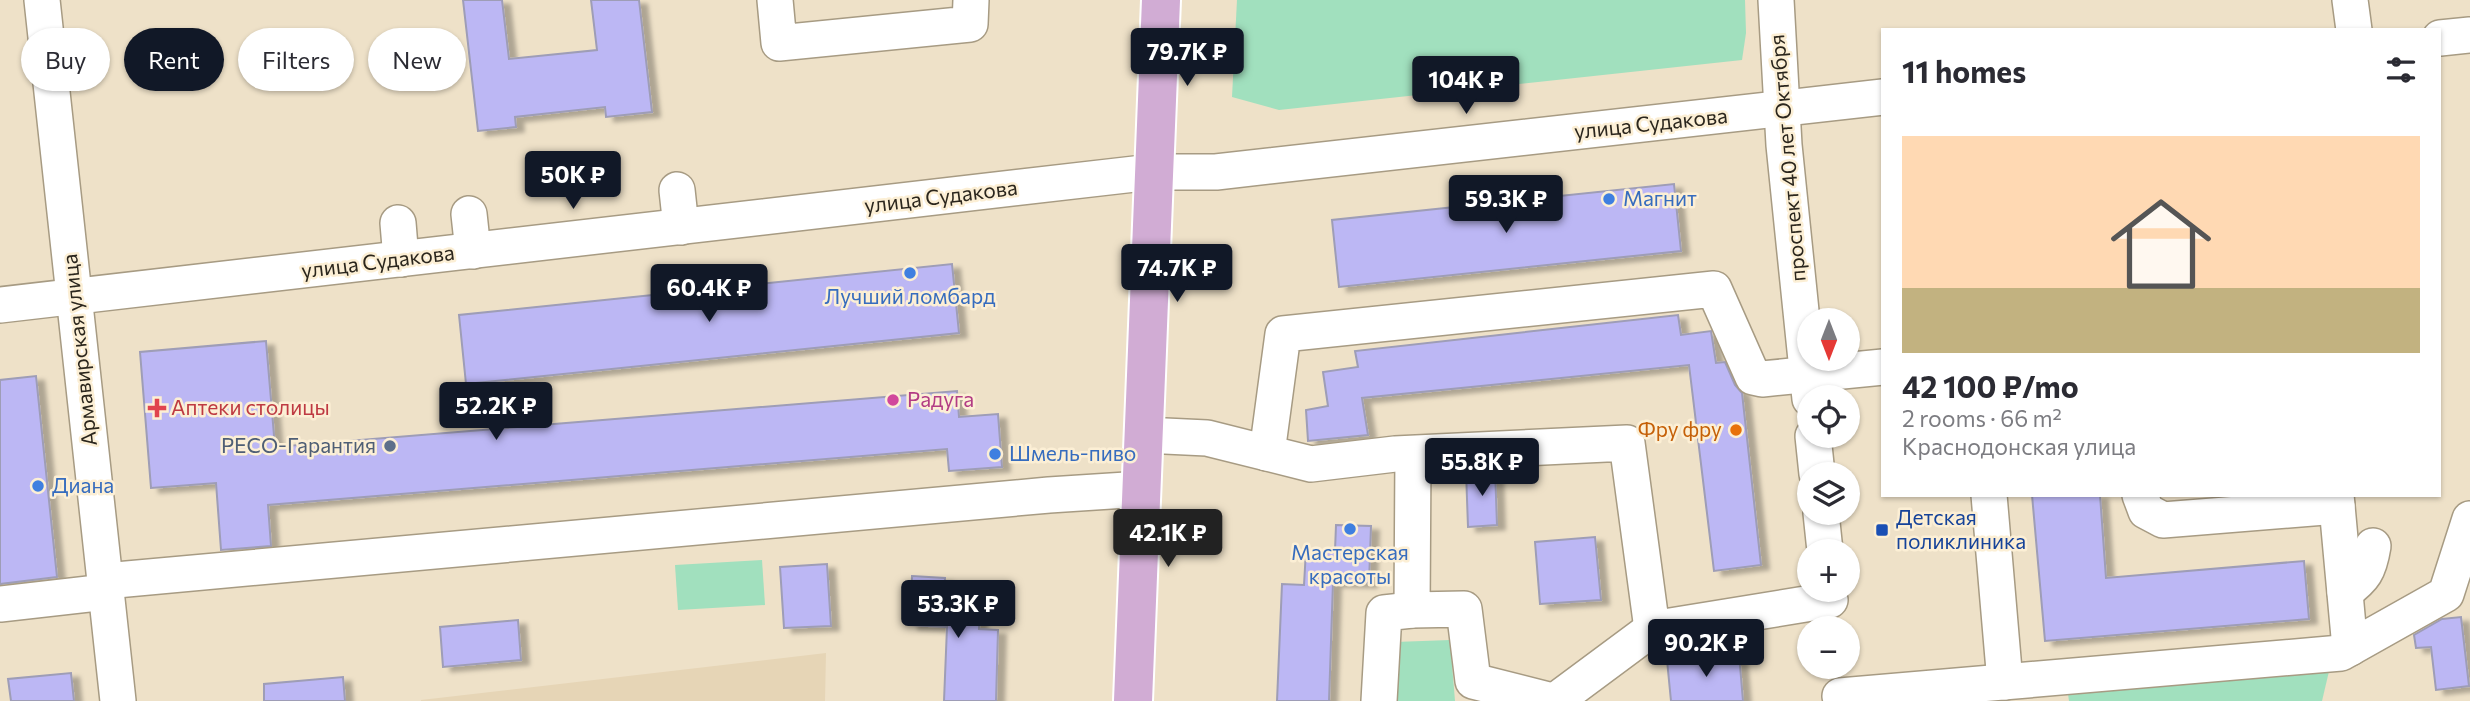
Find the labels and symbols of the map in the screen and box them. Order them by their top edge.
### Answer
pin: 79.7K ₽ [1122,28,1252,88]
street label: проспект 40 лет Октября [1763,33,1810,283]
pin: 104K ₽ [1409,57,1523,116]
street label: улица Судакова [1573,102,1729,143]
pin: 50K ₽ [524,152,622,211]
street label: улица Судакова [863,174,1019,217]
pin: 59.3K ₽ [1441,176,1571,235]
place label: Магнит [1623,185,1697,210]
marker: Магнит [1601,191,1617,207]
street label: улица Судакова [300,239,456,282]
pin: 74.7K ₽ [1112,244,1242,304]
street label: Армавирская улица [56,253,101,447]
pin: 60.4K ₽ [644,264,774,324]
marker: Лучший ломбард [902,265,918,281]
place label: Лучший ломбард [824,283,996,308]
north arrow [1797,308,1860,371]
pin: 52.2K ₽ [431,382,561,442]
place label: Радуга [907,386,974,411]
marker: Радуга [885,392,901,408]
place label: Аптеки столицы [171,394,330,419]
marker: Аптеки столицы [149,400,165,416]
place label: Фру фру [1638,416,1722,441]
marker: Фру фру [1728,422,1744,438]
place label: РЕСО-Гарантия [221,432,376,457]
marker: РЕСО-Гарантия [382,438,398,454]
pin: 55.8K ₽ [1417,438,1547,498]
place label: Шмель-пиво [1009,440,1136,465]
marker: Шмель-пиво [987,446,1003,462]
place label: Диана [52,472,114,497]
marker: Диана [30,478,46,494]
place label: Детская поликлиника [1896,504,2026,553]
pin: 42.1K ₽ [1103,510,1233,569]
marker: Мастерская красоты [1342,521,1358,537]
marker: Детская поликлиника [1874,522,1890,538]
place label: Мастерская красоты [1291,539,1409,588]
pin: 53.3K ₽ [893,580,1023,640]
pin: 90.2K ₽ [1641,620,1771,679]

